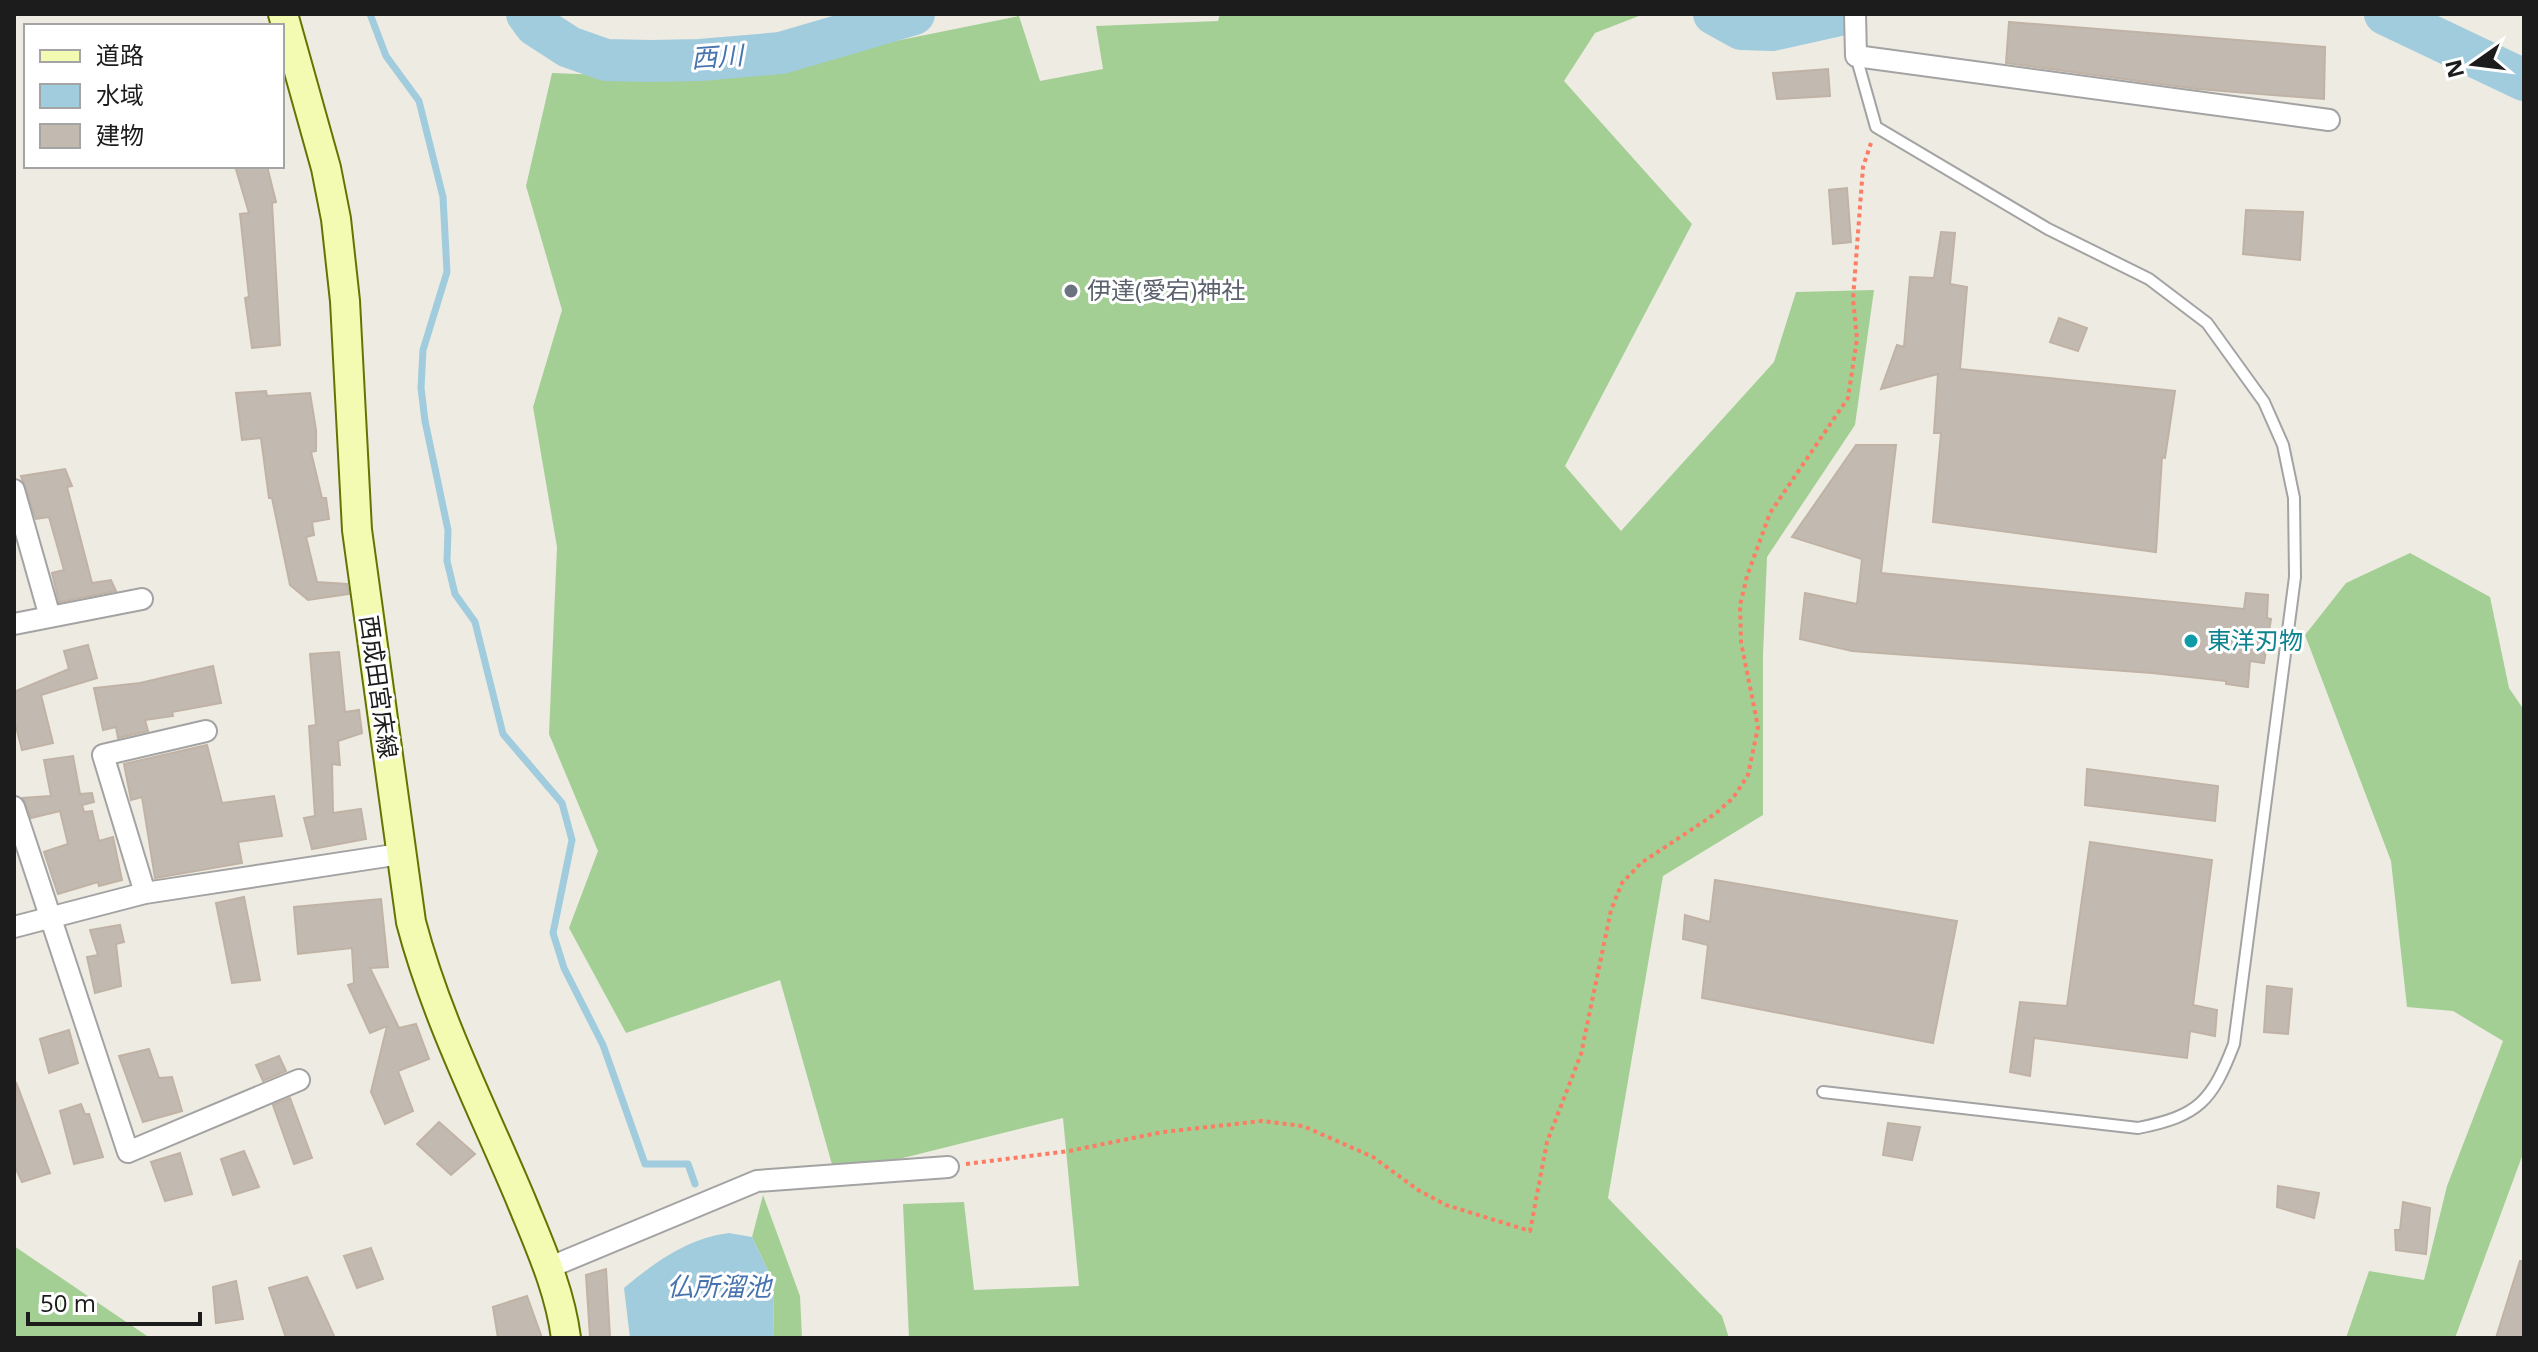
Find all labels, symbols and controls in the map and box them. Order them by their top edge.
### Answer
legend [24,24,284,168]
north arrow [2434,24,2514,104]
water label: 西川 [690,36,747,76]
text: 道路 [96,38,144,71]
text: N [2437,57,2470,81]
text: 水域 [96,78,144,111]
text: 建物 [96,118,144,151]
place label: 伊達(愛宕)神社 [1087,273,1245,306]
marker: 伊達(愛宕)神社 [1062,282,1080,300]
street label: 西成田宮床線 [353,613,406,760]
place label: 東洋刃物 [2207,623,2303,656]
marker: 東洋刃物 [2182,632,2200,650]
water label: 仏所溜池 [667,1268,774,1304]
scale bar [28,1276,200,1326]
text: 50 m [40,1286,96,1319]

